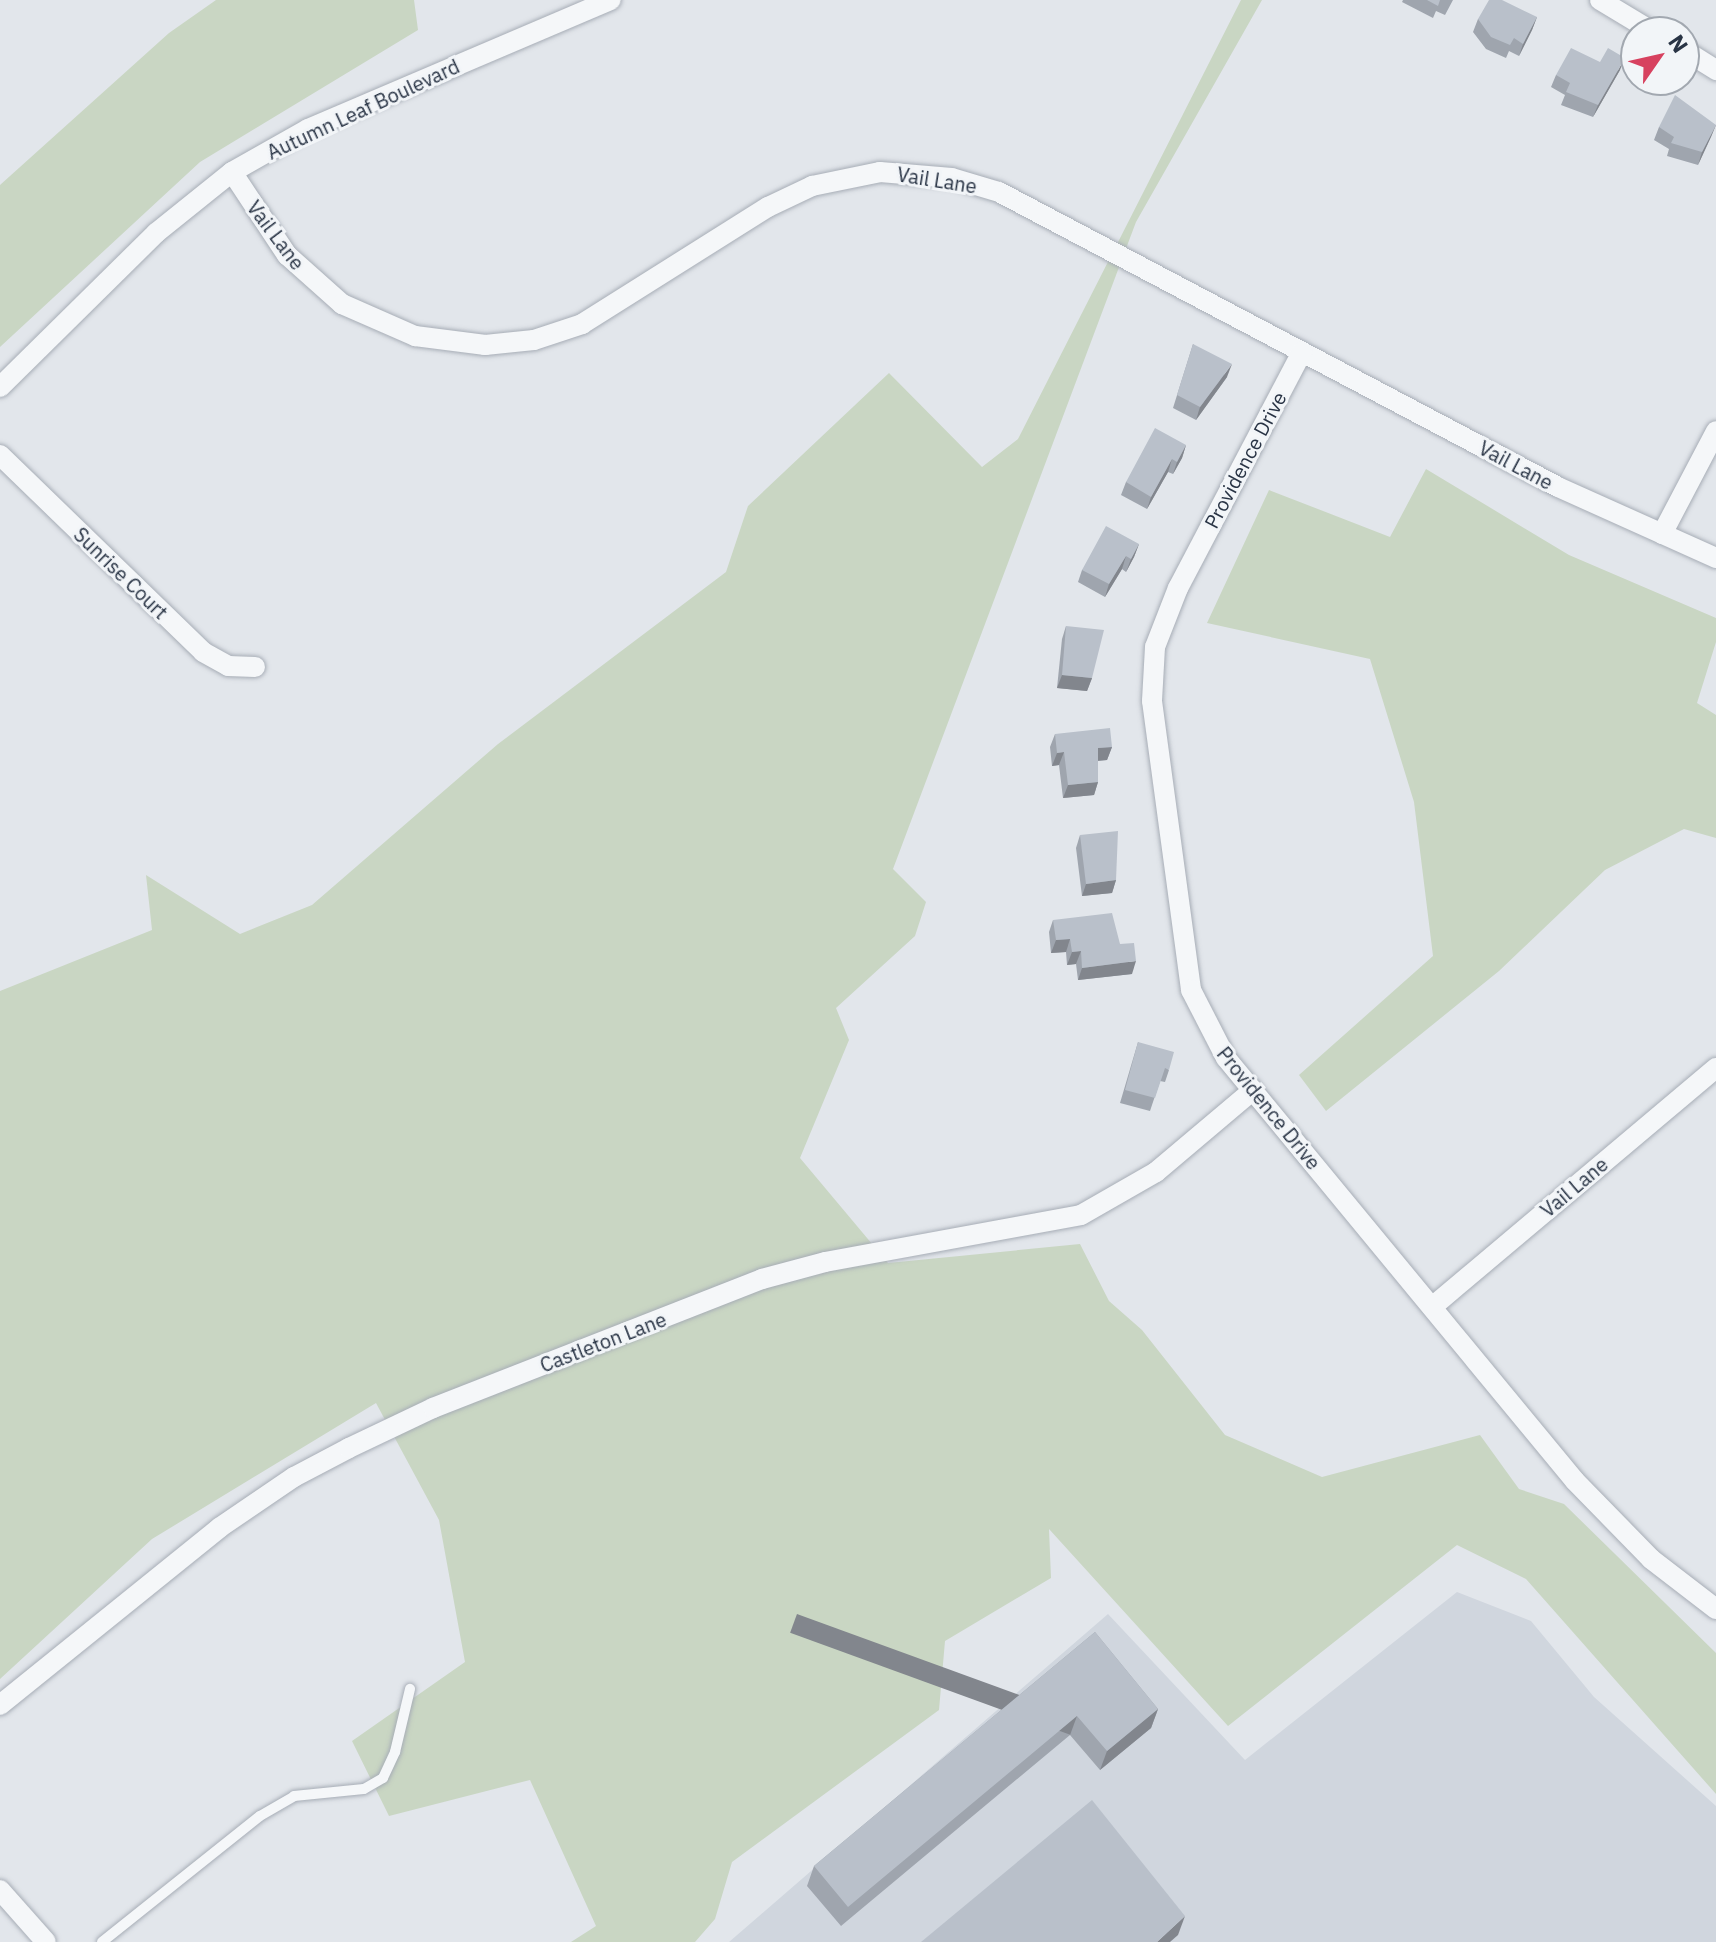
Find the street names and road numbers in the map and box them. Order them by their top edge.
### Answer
street label: Autumn Leaf Boulevard [263,54,463,164]
street label: Vail Lane [895,162,979,198]
street label: Vail Lane [242,196,310,274]
street label: Providence Drive [1199,388,1291,532]
street label: Vail Lane [1475,436,1557,494]
street label: Sunrise Court [69,522,173,624]
street label: Providence Drive [1212,1042,1326,1174]
street label: Vail Lane [1535,1152,1613,1222]
street label: Castleton Lane [536,1307,670,1377]

